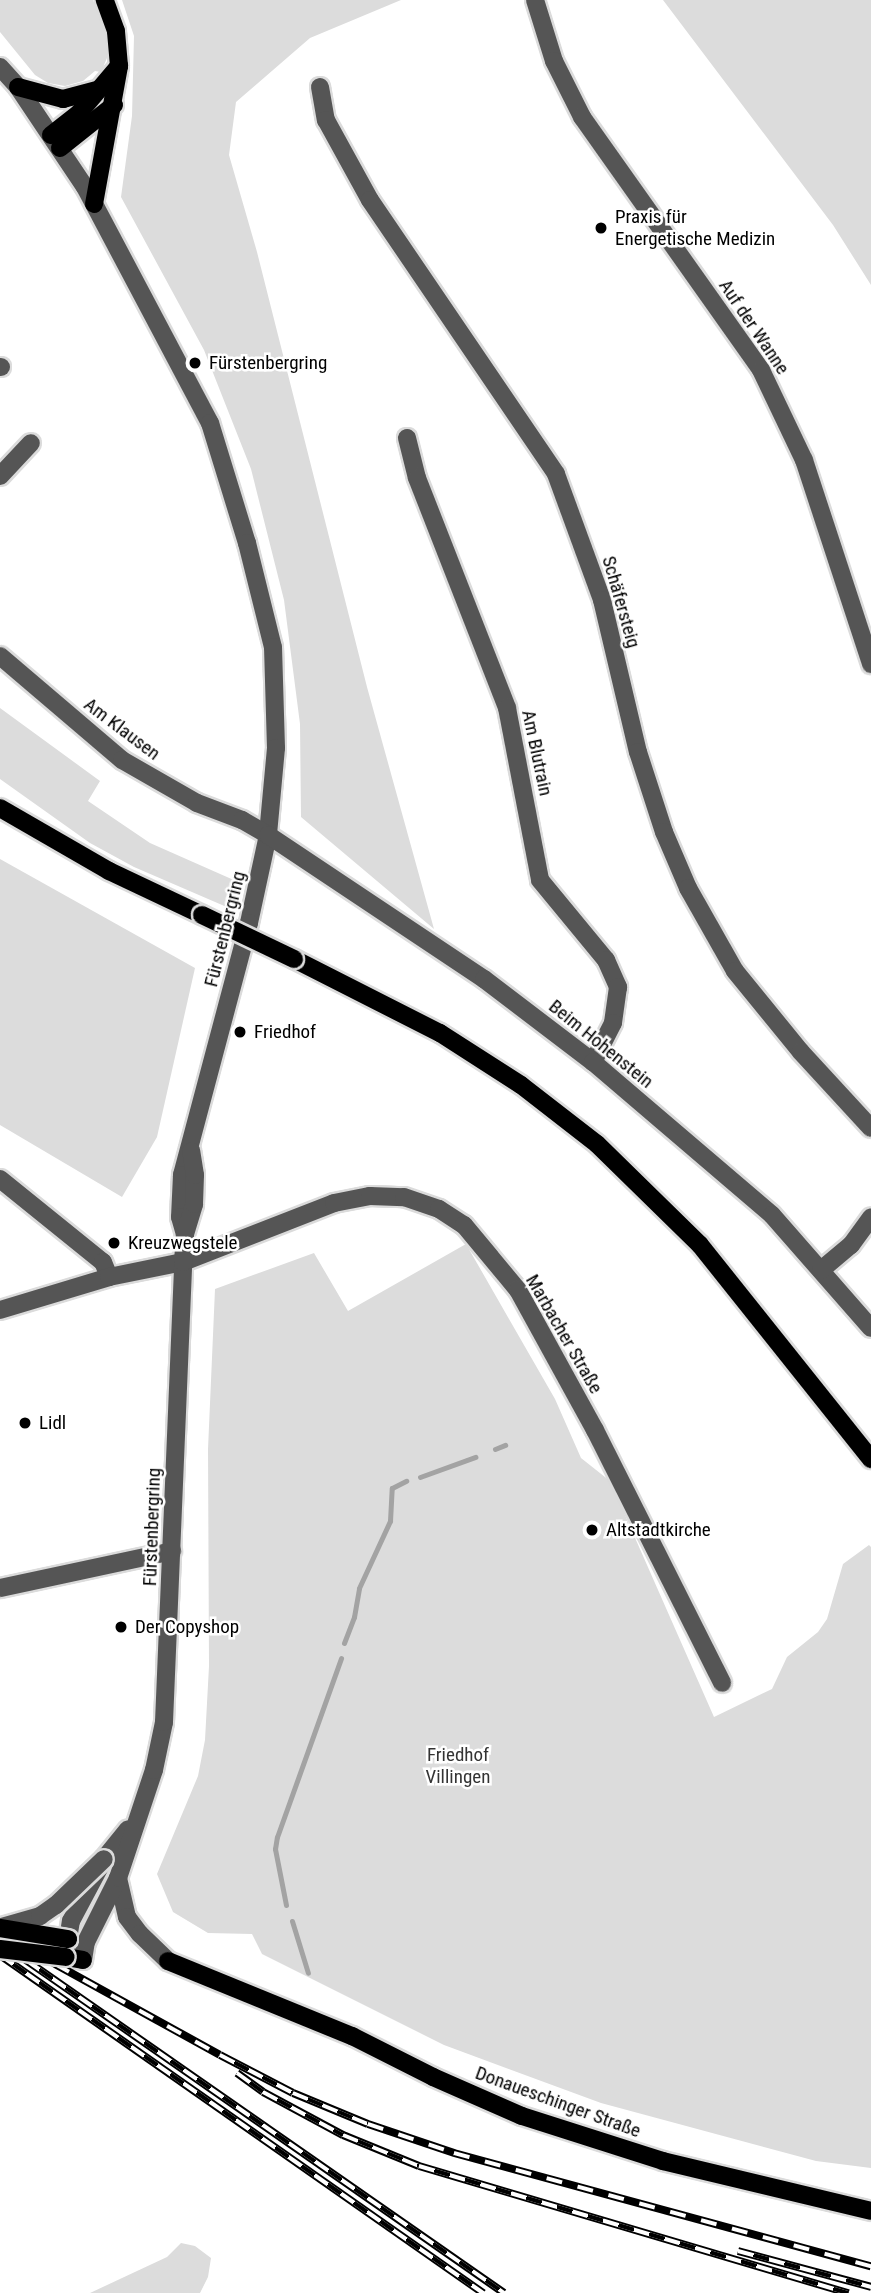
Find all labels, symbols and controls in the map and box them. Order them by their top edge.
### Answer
place label: Praxis für Energetische Medizin [615,206,775,250]
marker: Praxis für Energetische Medizin [593,220,609,236]
street label: Auf der Wanne [714,275,794,379]
place label: Fürstenbergring [209,352,327,374]
marker: Fürstenbergring [187,355,203,371]
street label: Schäfersteig [597,554,645,650]
street label: Am Klausen [79,693,165,765]
street label: Am Blutrain [517,708,557,798]
street label: Fürstenbergring [200,869,250,989]
street label: Beim Hohenstein [544,995,658,1093]
place label: Friedhof [254,1021,316,1043]
marker: Friedhof [232,1024,248,1040]
place label: Kreuzwegstele [128,1232,237,1254]
marker: Kreuzwegstele [106,1235,122,1251]
street label: Marbacher Straße [521,1270,607,1398]
place label: Lidl [39,1412,66,1434]
marker: Lidl [17,1415,33,1431]
street label: Fürstenbergring [139,1467,165,1587]
place label: Altstadtkirche [606,1519,711,1541]
marker: Altstadtkirche [584,1522,600,1538]
place label: Der Copyshop [135,1616,239,1638]
marker: Der Copyshop [113,1619,129,1635]
park label: Friedhof Villingen [426,1744,490,1788]
street label: Donaueschinger Straße [472,2061,644,2143]

